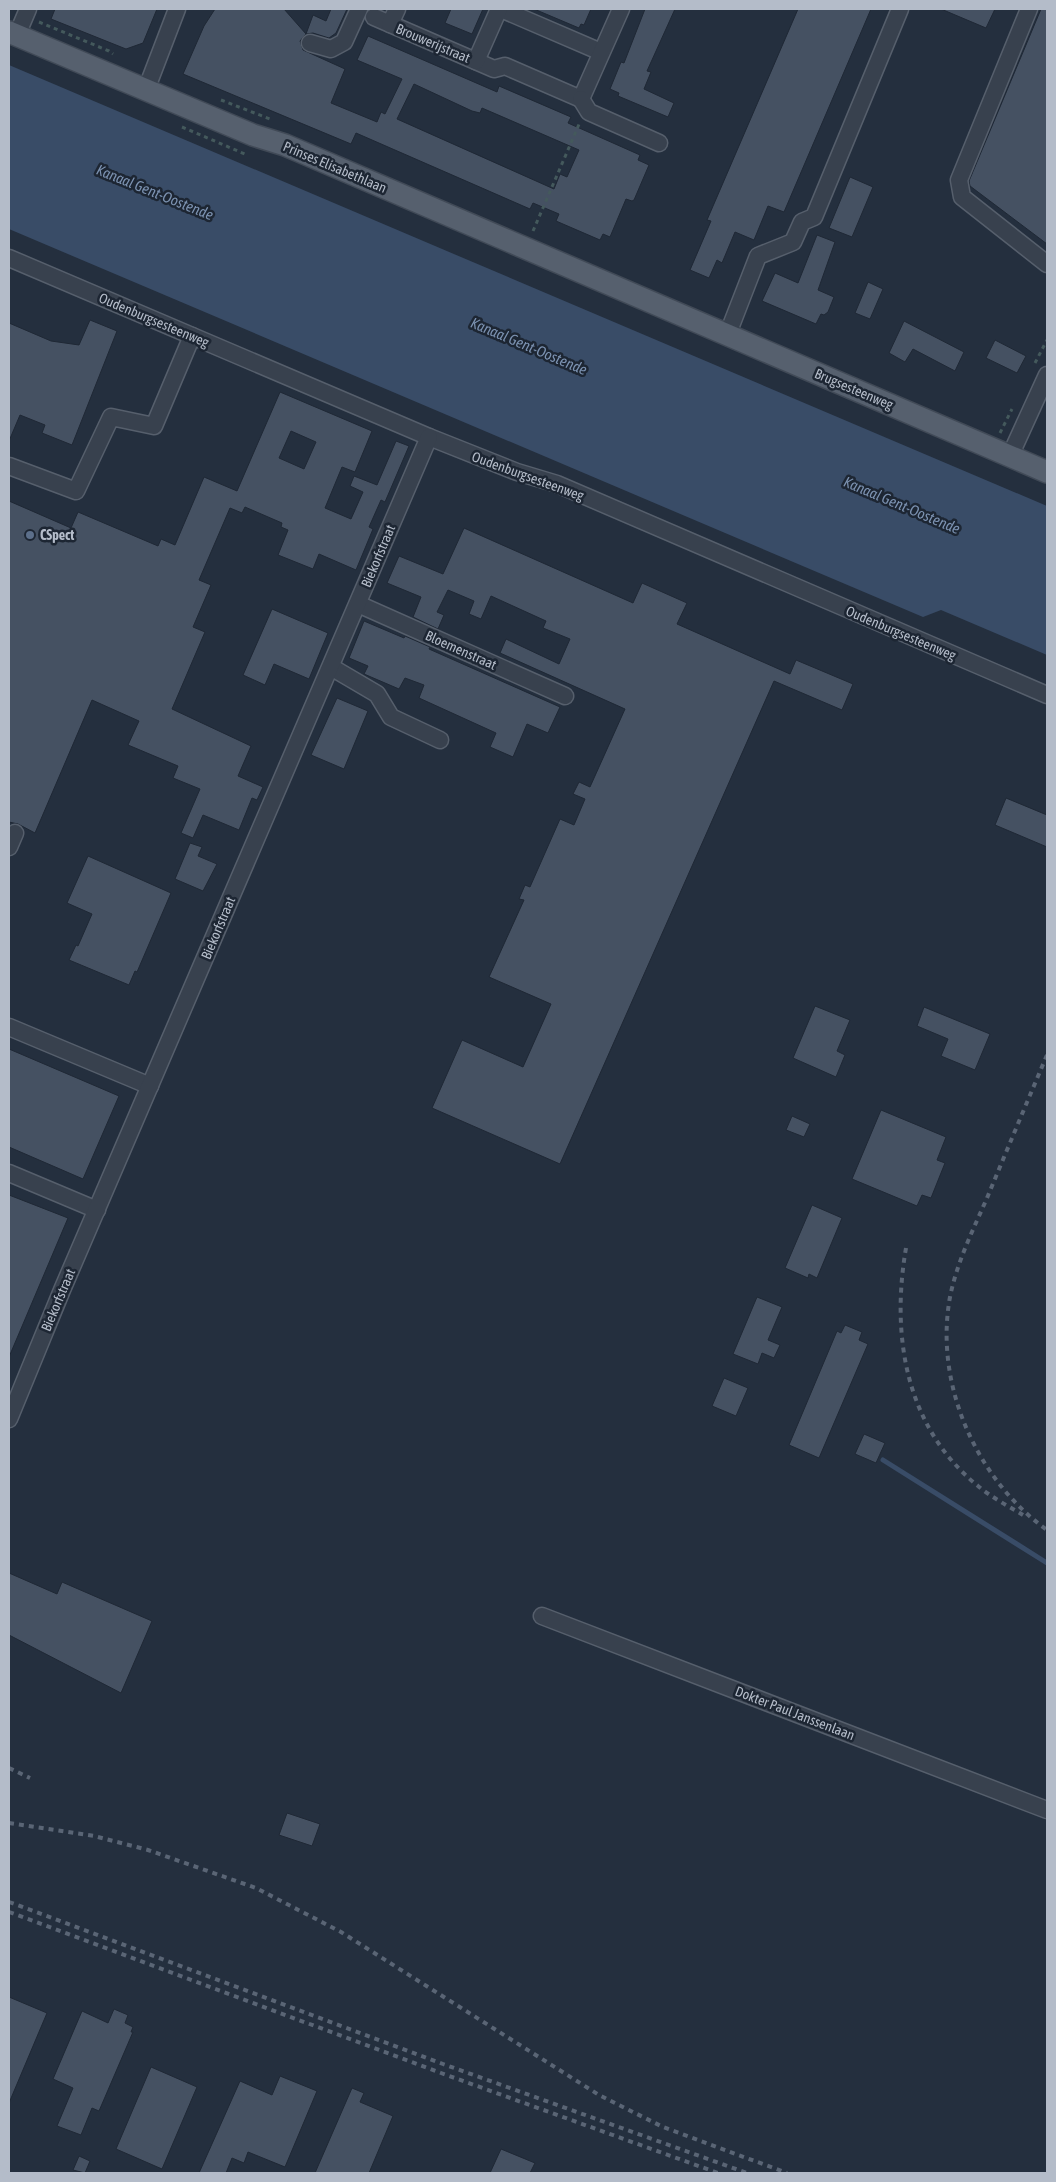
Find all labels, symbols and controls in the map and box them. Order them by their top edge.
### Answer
street label: Brouwerijstraat [393,20,473,66]
street label: Prinses Elisabethlaan [281,138,389,196]
water label: Kanaal Gent-Oostende [94,161,216,223]
street label: Oudenburgsesteenweg [97,290,211,350]
water label: Kanaal Gent-Oostende [468,314,590,378]
street label: Brugsesteenweg [812,365,896,413]
street label: Oudenburgsesteenweg [470,448,586,504]
water label: Kanaal Gent-Oostende [841,473,963,537]
street label: Biekorfstraat [358,522,398,590]
place label: CSpect [40,527,74,543]
marker: CSpect [24,529,36,541]
street label: Oudenburgsesteenweg [844,603,958,663]
street label: Bloemenstraat [423,627,499,673]
street label: Biekorfstraat [198,894,238,962]
street label: Biekorfstraat [38,1266,78,1334]
street label: Dokter Paul Janssenlaan [733,1683,857,1743]

